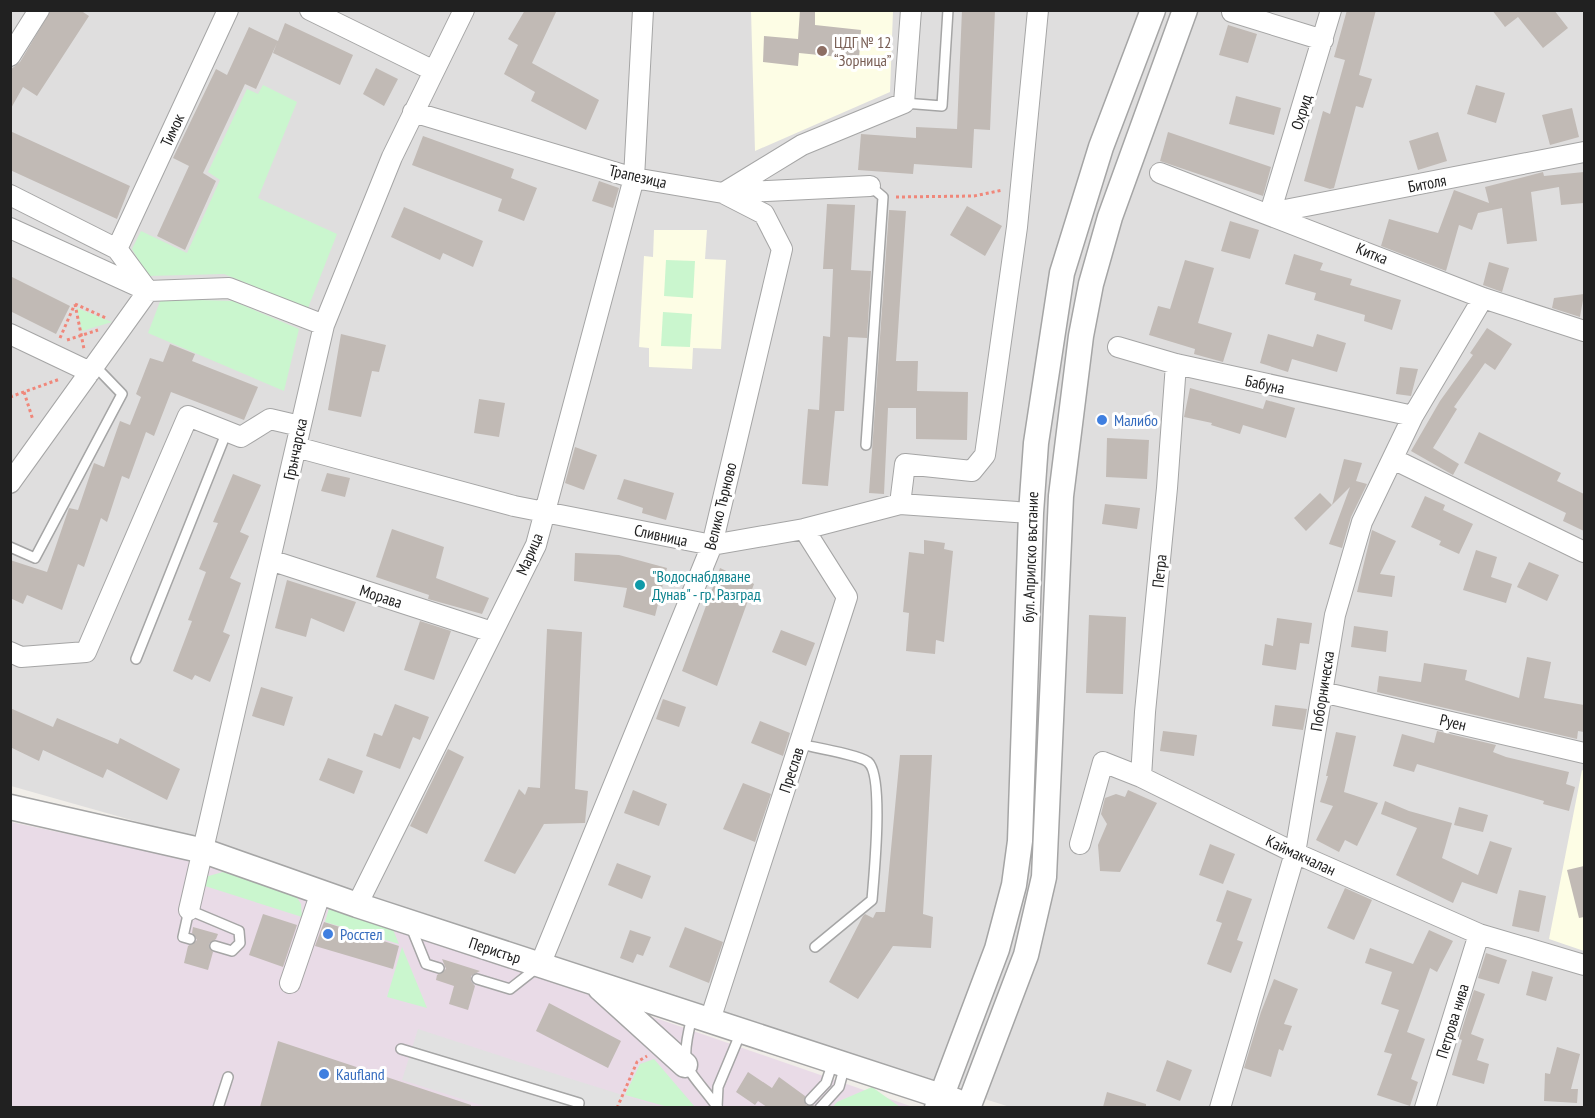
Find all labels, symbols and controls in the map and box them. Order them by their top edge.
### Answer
place label: ЦДГ № 12 “Зорница” [834,32,892,70]
marker: ЦДГ № 12 “Зорница” [815,44,829,58]
street label: Охрид [1286,92,1316,132]
street label: Тимок [156,110,189,150]
street label: Трапезица [607,160,669,192]
street label: Битоля [1406,169,1448,197]
street label: Китка [1353,238,1391,268]
street label: Бабуна [1244,370,1286,398]
place label: Малибо [1114,410,1158,430]
marker: Малибо [1095,413,1109,427]
street label: Грънчарска [279,416,311,482]
street label: Велико Търново [699,460,741,552]
street label: бул. Априлско въстание [1018,491,1042,623]
street label: Сливница [632,520,690,550]
street label: Марица [511,530,547,578]
street label: Петра [1147,553,1171,589]
place label: "Водоснабдяване Дунав" - гр. Разград [652,566,761,604]
marker: "Водоснабдяване Дунав" - гр. Разград [633,578,647,592]
street label: Морава [357,580,405,612]
street label: Поборническа [1306,649,1338,733]
street label: Руен [1438,709,1468,735]
street label: Преслав [774,745,808,795]
street label: Каймакчалан [1263,830,1339,880]
place label: Росстел [340,924,382,944]
marker: Росстел [321,927,335,941]
street label: Перистър [466,932,524,968]
street label: Петрова нива [1431,981,1473,1061]
place label: Kaufland [336,1064,385,1084]
marker: Kaufland [317,1067,331,1081]

